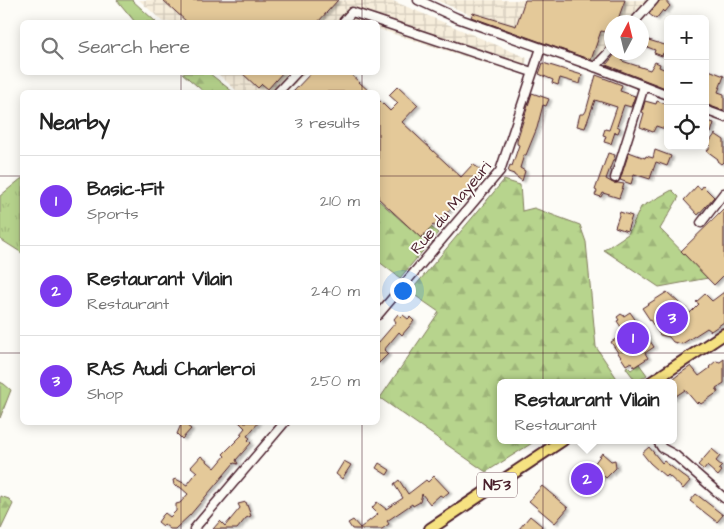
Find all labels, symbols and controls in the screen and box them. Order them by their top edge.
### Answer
north arrow [604,15,649,60]
map controls [664,15,709,150]
button: + [664,15,709,60]
search box [20,20,380,75]
icon: search [38,34,66,62]
text: Search here [78,34,190,61]
button: − [664,60,709,105]
button: locate [664,105,709,150]
text: Nearby [40,108,110,137]
text: 3 results [295,112,360,134]
street label: Rue du Mayeuri [405,156,497,260]
text: Basic-Fit [87,176,164,203]
text: 1 [55,190,57,212]
text: 210 m [320,190,360,212]
text: Sports [87,203,139,225]
text: Restaurant Vilain [87,266,232,293]
your location [390,278,416,304]
text: 2 [51,280,61,302]
text: 240 m [311,280,360,302]
text: Restaurant [87,293,169,315]
pin: 3 [656,299,688,337]
pin: 1 [617,319,649,357]
text: RAS Audi Charleroi [87,356,255,383]
text: 3 [52,370,60,392]
text: 250 m [311,370,360,392]
popup [497,379,677,444]
text: Shop [87,383,123,405]
text: Restaurant Vilain [514,387,660,414]
text: Restaurant [514,414,597,436]
pin: 2 [571,460,603,498]
road number: N53 [477,472,517,498]

